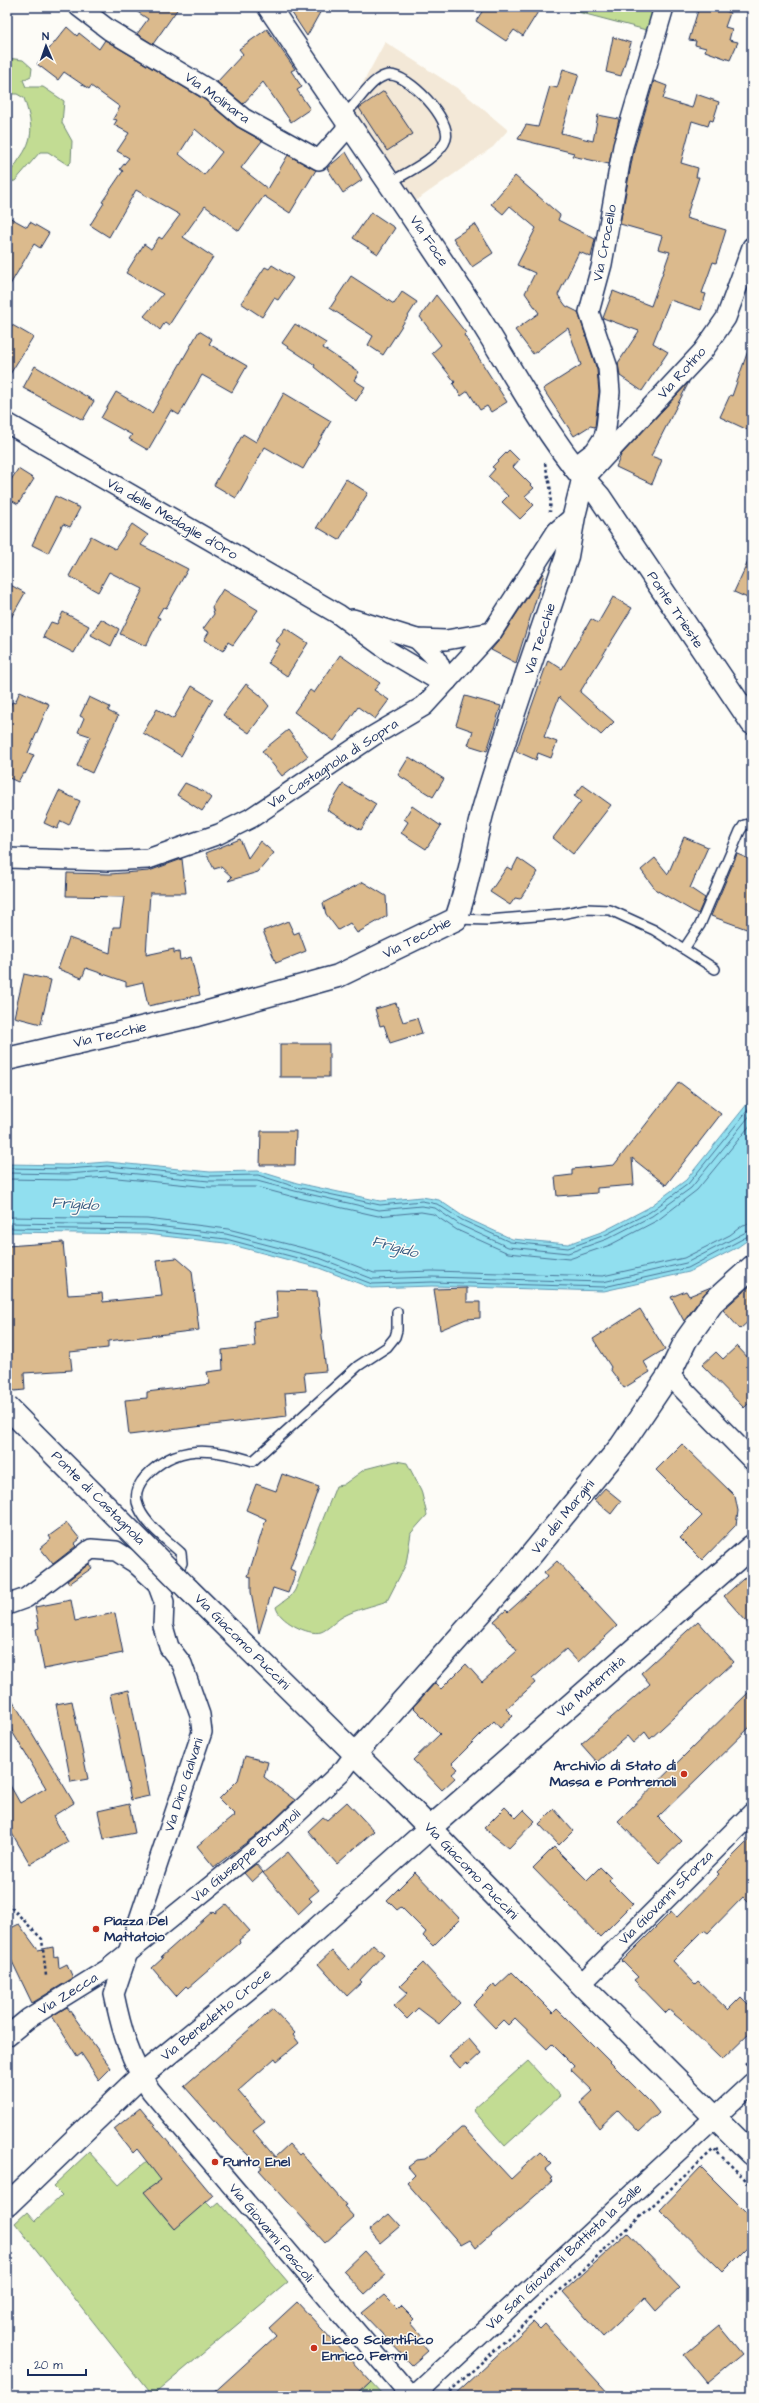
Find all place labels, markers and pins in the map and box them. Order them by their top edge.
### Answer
place label: Archivio di Stato di Massa e Pontremoli [549,1756,677,1792]
marker: Archivio di Stato di Massa e Pontremoli [679,1769,689,1779]
place label: Piazza Del Mattatoio [104,1911,168,1947]
marker: Piazza Del Mattatoio [91,1924,101,1934]
place label: Punto Enel [223,2152,291,2172]
marker: Punto Enel [210,2157,220,2167]
place label: Liceo Scientifico Enrico Fermi [322,2330,433,2366]
marker: Liceo Scientifico Enrico Fermi [309,2343,319,2353]

